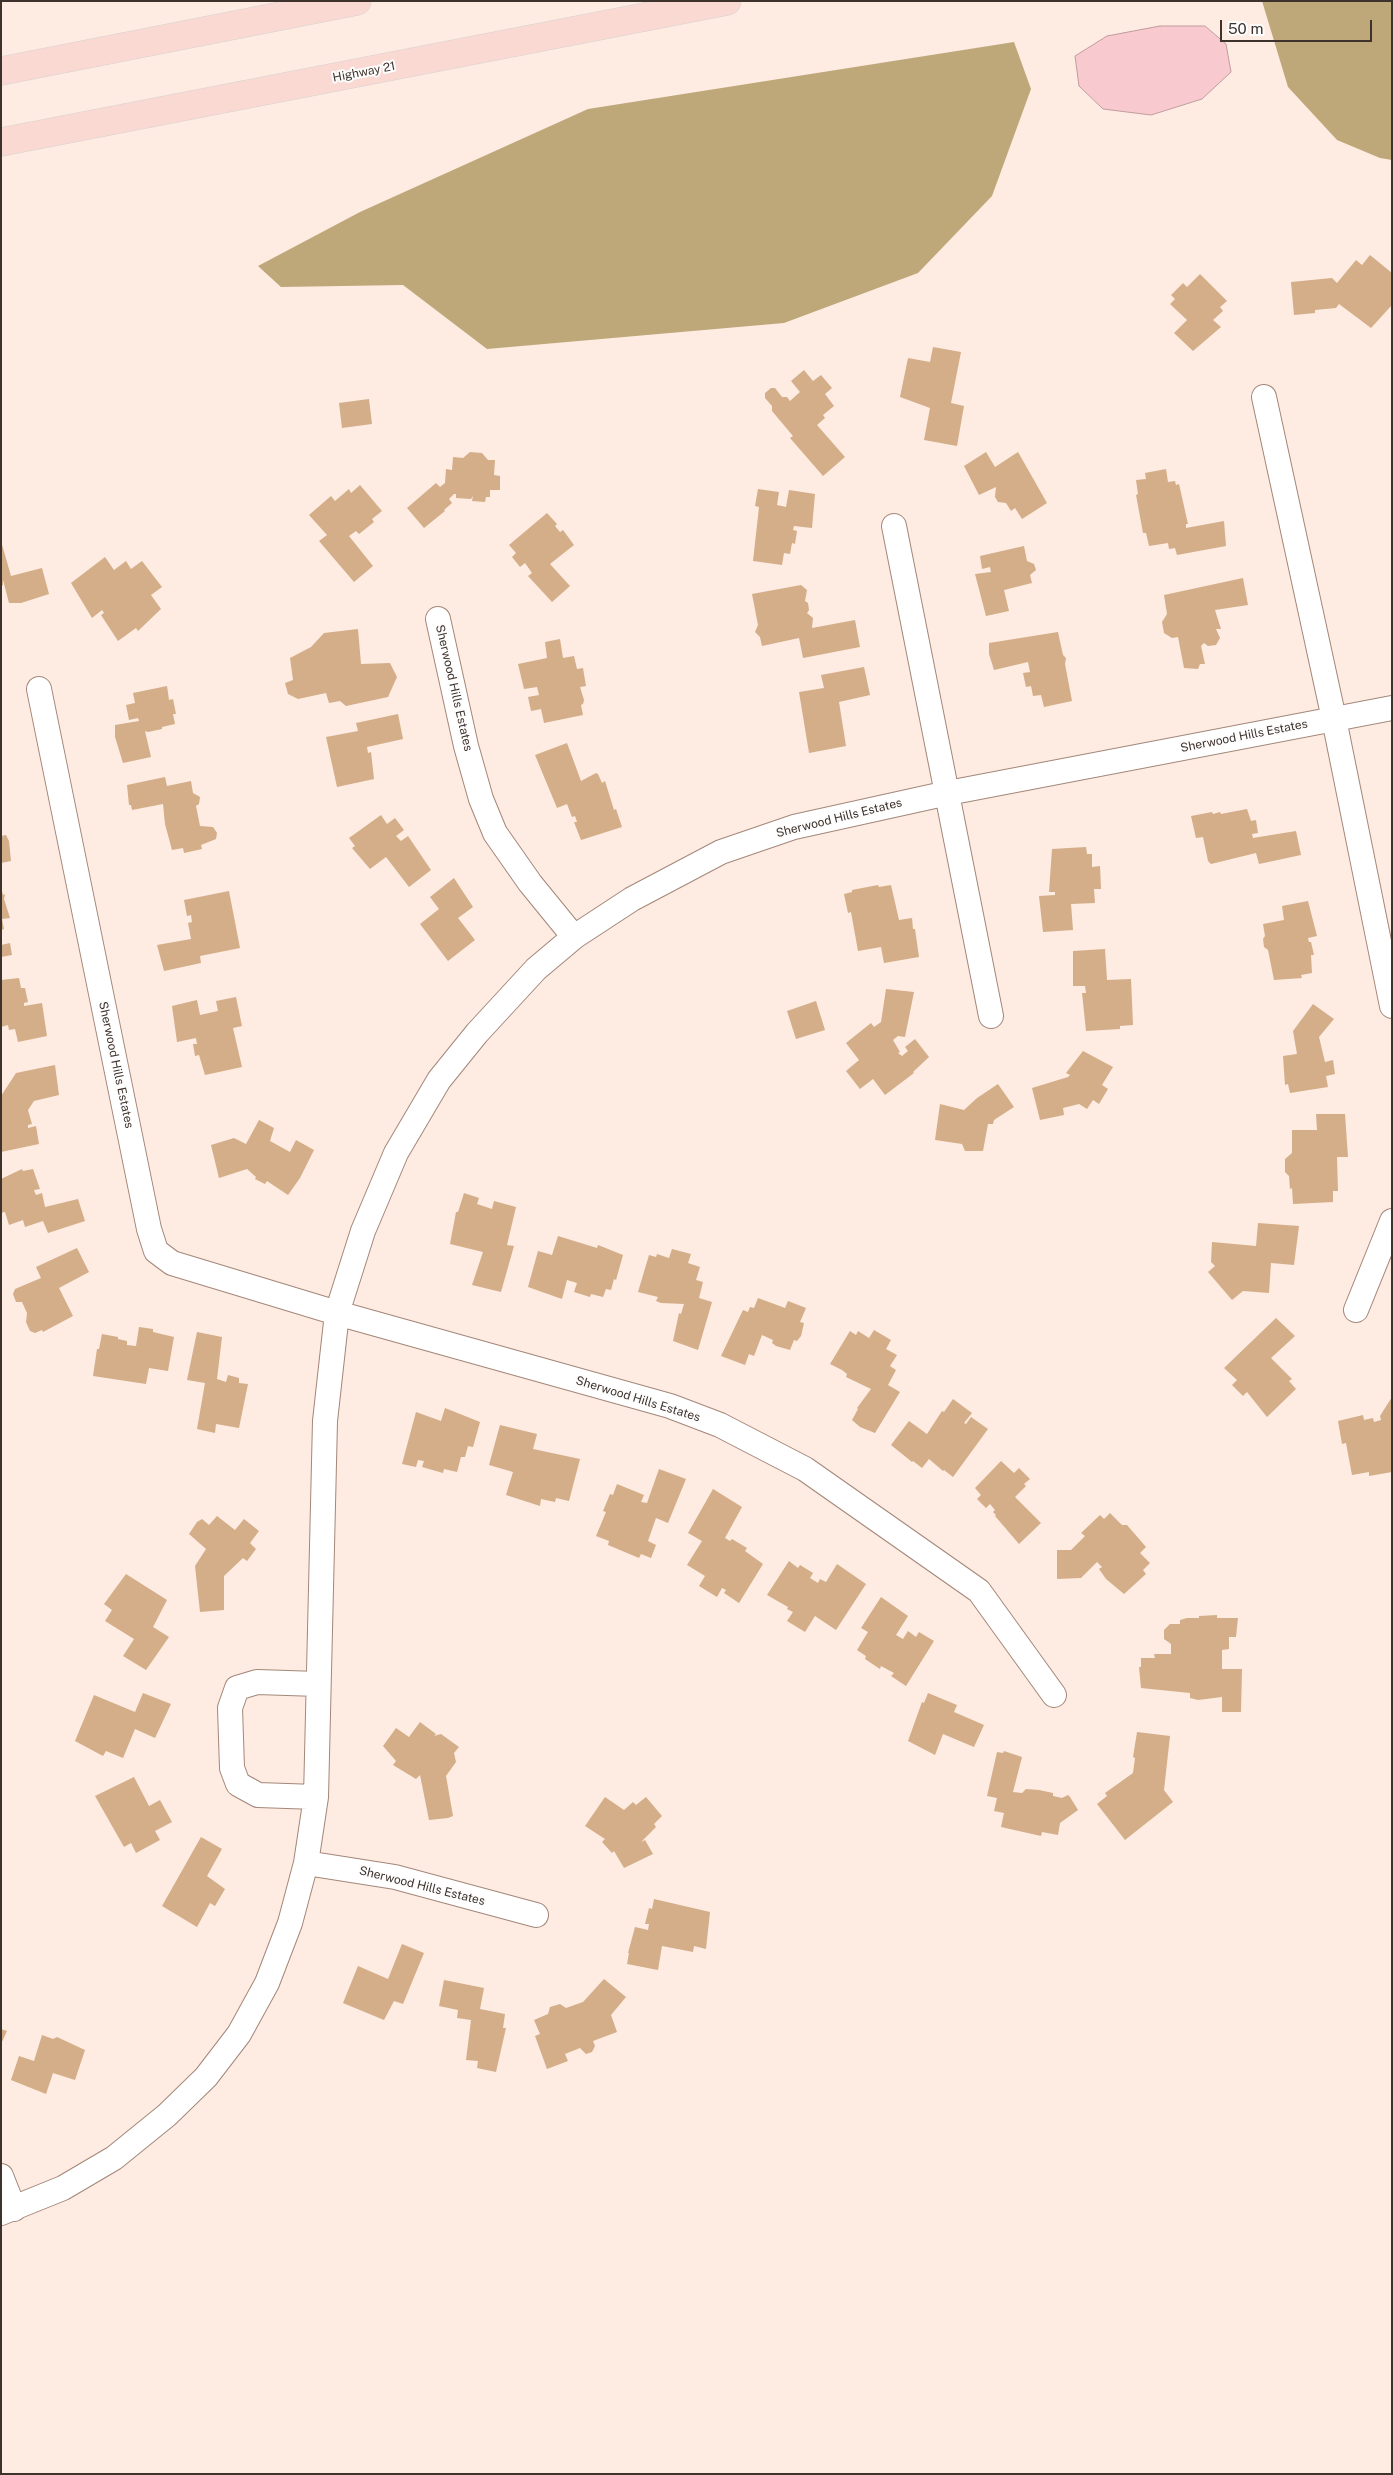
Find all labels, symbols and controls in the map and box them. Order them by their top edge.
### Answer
scale bar [1223,10,1376,42]
text: 50 m [1228,20,1263,37]
street label: Highway 21 [332,59,396,85]
street label: Sherwood Hills Estates [432,623,476,753]
street label: Sherwood Hills Estates [1179,717,1309,755]
street label: Sherwood Hills Estates [775,795,903,841]
street label: Sherwood Hills Estates [96,1000,136,1130]
street label: Sherwood Hills Estates [574,1373,702,1425]
street label: Sherwood Hills Estates [358,1863,486,1909]

